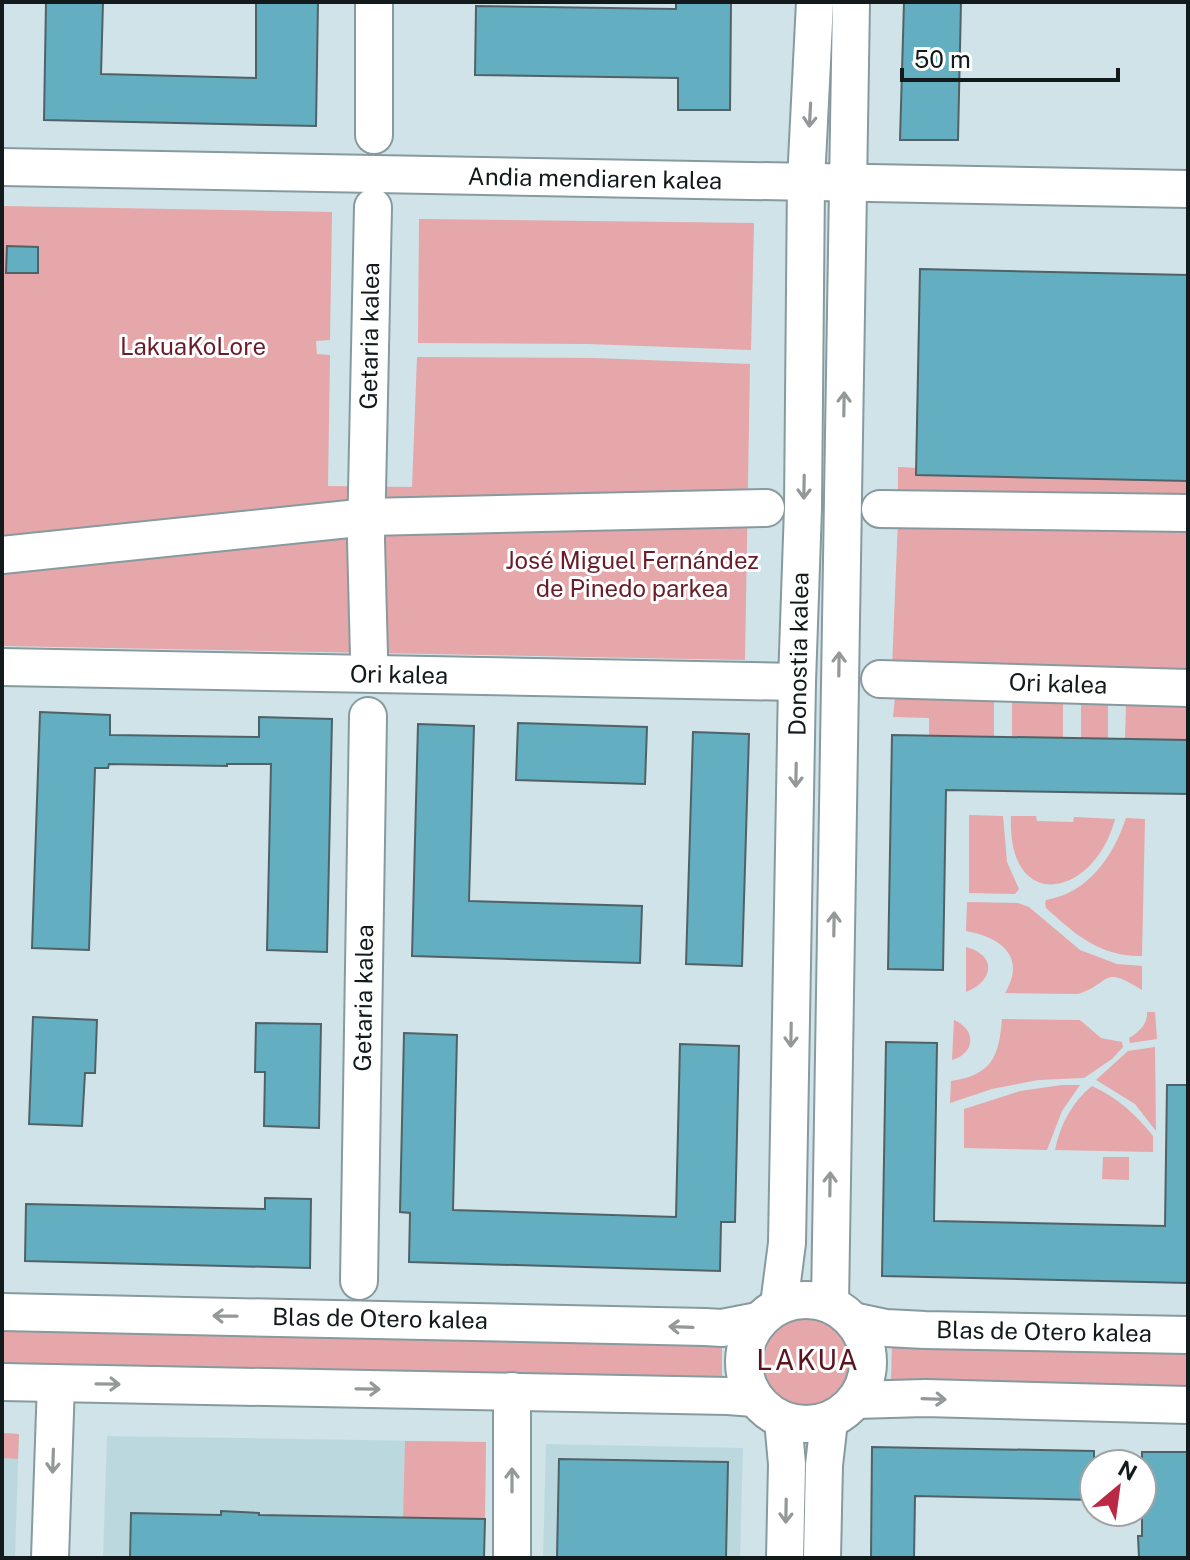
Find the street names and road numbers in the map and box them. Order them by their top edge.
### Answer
street label: Andia mendiaren kalea [468,162,723,194]
street label: Getaria kalea [354,262,384,410]
street label: Donostia kalea [783,572,813,736]
street label: Ori kalea [350,659,448,689]
street label: Ori kalea [1008,667,1108,699]
street label: Getaria kalea [348,924,378,1072]
street label: Blas de Otero kalea [272,1302,488,1334]
street label: Blas de Otero kalea [936,1315,1152,1347]

